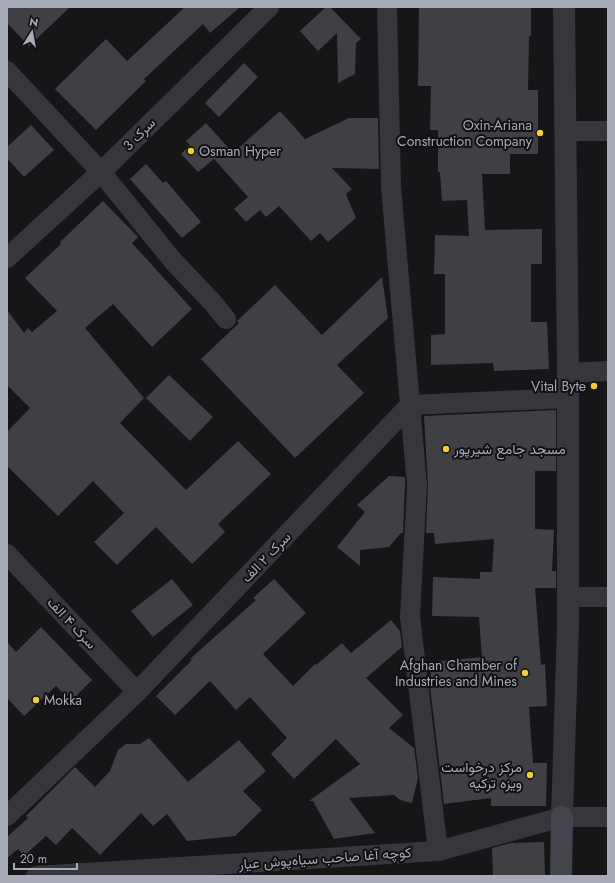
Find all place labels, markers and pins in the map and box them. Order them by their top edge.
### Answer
place label: Oxin-Ariana Construction Company [397,115,533,151]
marker: Oxin-Ariana Construction Company [535,128,545,138]
place label: Osman Hyper [199,141,281,161]
marker: Osman Hyper [186,146,196,156]
place label: Vital Byte [531,376,586,396]
marker: Vital Byte [589,381,599,391]
place label: مسجد جامع شیرپور [453,439,566,460]
marker: مسجد جامع شیرپور [441,444,451,454]
place label: Afghan Chamber of Industries and Mines [395,655,518,691]
marker: Afghan Chamber of Industries and Mines [520,668,530,678]
place label: Mokka [44,690,82,710]
marker: Mokka [31,695,41,705]
place label: مرکز درخواست ویزه ترکیه [441,757,522,793]
marker: مرکز درخواست ویزه ترکیه [525,770,535,780]

